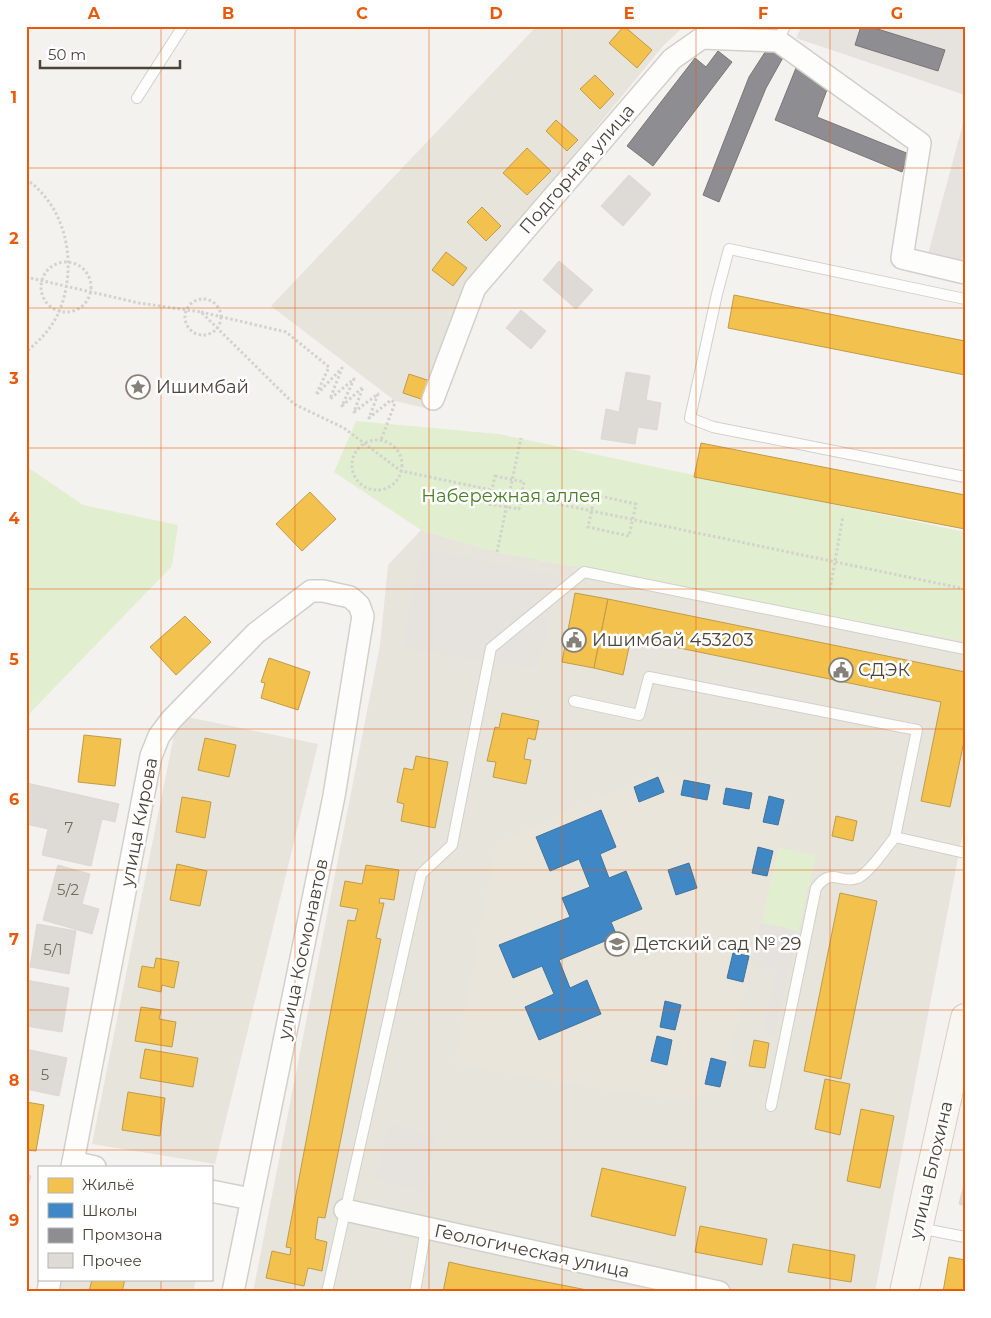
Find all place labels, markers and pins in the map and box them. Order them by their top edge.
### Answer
place icon: Ишимбай [125,374,151,400]
place label: Ишимбай [156,376,249,398]
public building icon: Ишимбай 453203 [561,627,587,653]
place label: Ишимбай 453203 [592,629,754,651]
public building icon: СДЭК [828,657,854,683]
place label: СДЭК [858,659,911,681]
school or university icon: Детский сад № 29 [604,931,630,957]
place label: Детский сад № 29 [634,933,802,955]

